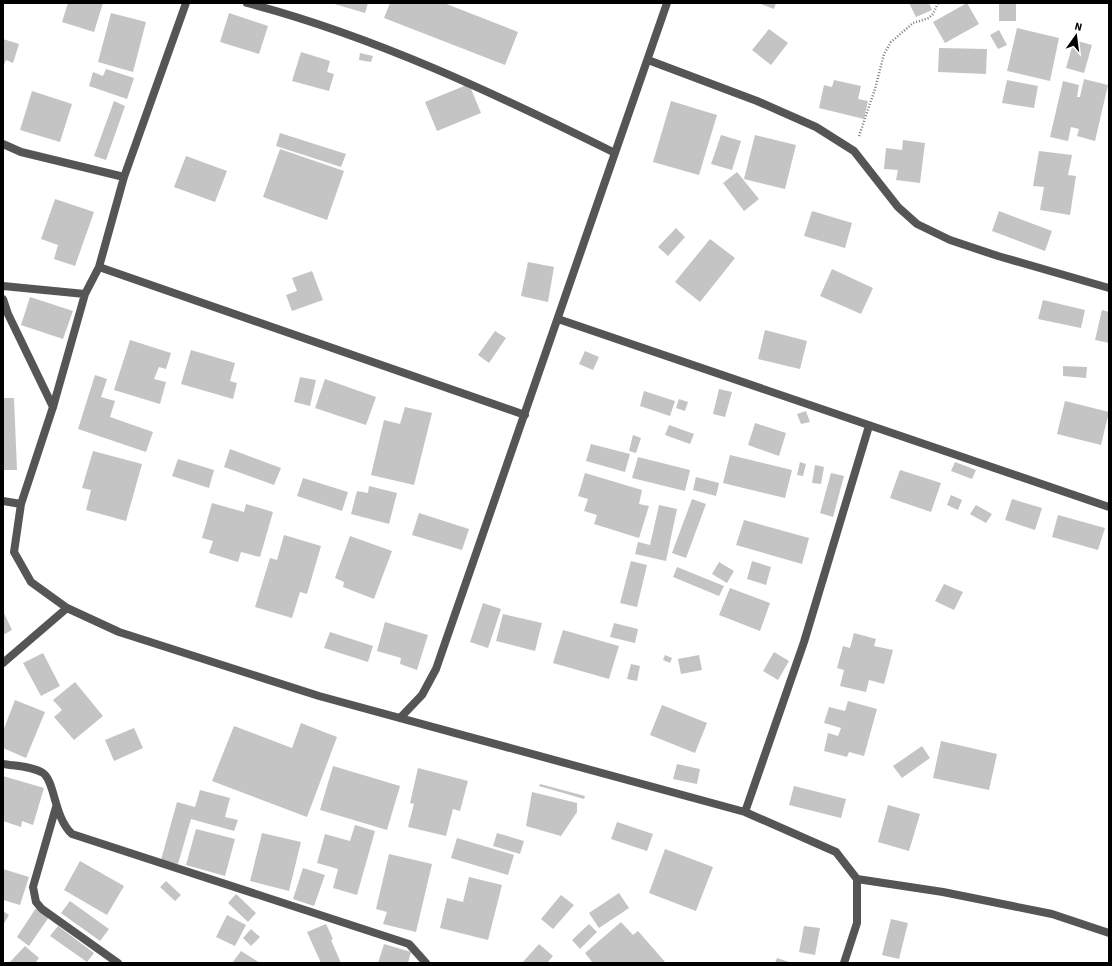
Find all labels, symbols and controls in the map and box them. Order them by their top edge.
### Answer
north arrow [1056,16,1096,56]
text: N [1073,19,1084,35]

